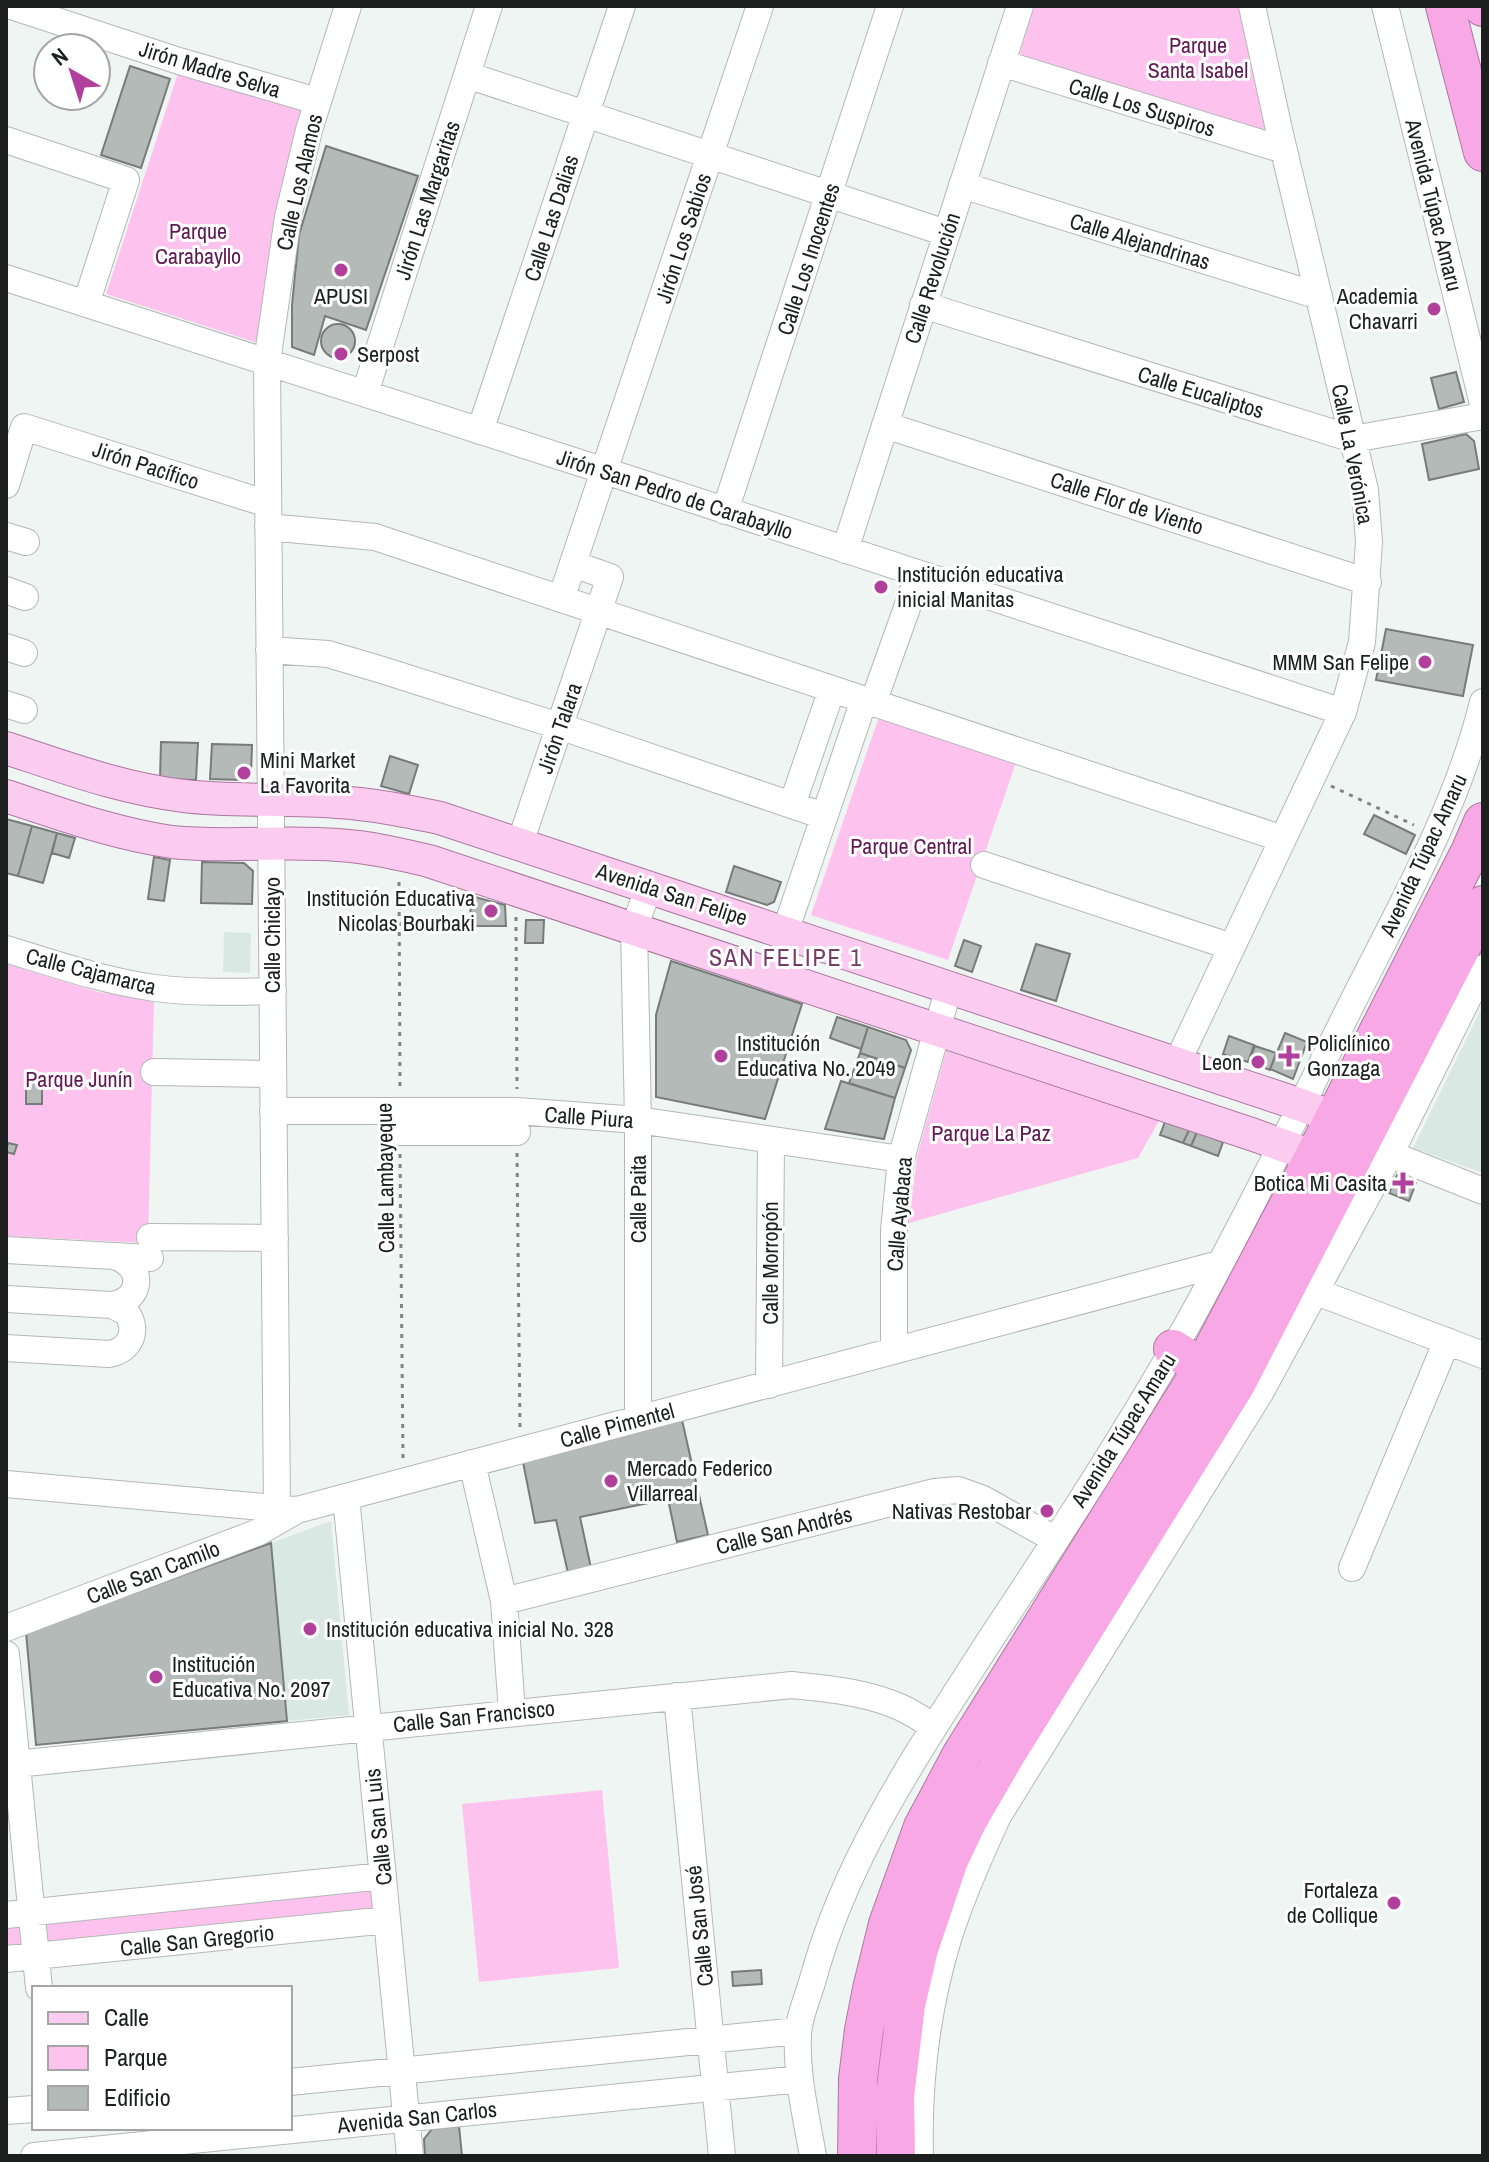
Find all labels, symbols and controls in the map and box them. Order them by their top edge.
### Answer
park label: Parque Santa Isabel [1148,30,1248,85]
north arrow [32,32,112,112]
street label: Jirón Madre Selva [136,33,284,105]
text: N [45,41,74,72]
street label: Calle Los Suspiros [1065,71,1219,143]
street label: Calle Los Alamos [269,111,329,253]
street label: Avenida Túpac Amaru [1398,115,1470,294]
street label: Jirón Las Margaritas [387,117,467,283]
street label: Calle Las Dalias [516,151,586,285]
street label: Jirón Los Sabios [648,169,718,307]
street label: Calle Los Inocentes [769,179,847,339]
street label: Calle Alejandrinas [1066,205,1214,277]
street label: Calle Revolución [897,209,967,347]
park label: Parque Carabayllo [155,216,241,271]
marker: APUSI [332,261,350,279]
place label: APUSI [313,281,368,311]
place label: Academia Chavarri [1336,281,1418,336]
marker: Academia Chavarri [1425,300,1443,318]
place label: Serpost [357,339,419,369]
marker: Serpost [332,345,350,363]
street label: Calle Eucaliptos [1134,359,1268,425]
street label: Calle La Verónica [1325,381,1381,527]
street label: Jirón Pacífico [89,434,203,496]
street label: Jirón San Pedro de Carabayllo [553,442,797,546]
street label: Calle Flor de Viento [1047,464,1207,542]
place label: Institución educativa inicial Manitas [897,559,1064,614]
marker: Institución educativa inicial Manitas [872,578,890,596]
place label: MMM San Felipe [1273,647,1409,677]
marker: MMM San Felipe [1416,653,1434,671]
street label: Jirón Talara [529,679,589,777]
place label: Mini Market La Favorita [260,745,355,800]
marker: Mini Market La Favorita [235,764,253,782]
street label: Avenida Túpac Amaru [1372,769,1474,942]
park label: Parque Central [850,831,972,861]
street label: Avenida San Felipe [592,855,751,933]
street label: Calle Chiclayo [257,877,287,993]
place label: Institución Educativa Nicolas Bourbaki [307,883,475,938]
marker: Institución Educativa Nicolas Bourbaki [482,902,500,920]
street label: Calle Cajamarca [23,940,159,1002]
district label: SAN FELIPE 1 [709,941,863,973]
place label: Institución Educativa No. 2049 [737,1028,895,1083]
place label: Policlínico Gonzaga [1307,1028,1390,1083]
marker: Policlínico Gonzaga [1278,1045,1300,1067]
marker: Institución Educativa No. 2049 [712,1047,730,1065]
place label: Leon [1202,1047,1242,1077]
marker: Leon [1249,1053,1267,1071]
park label: Parque Junín [25,1064,133,1094]
street label: Calle Piura [543,1099,635,1135]
street label: Calle Lambayeque [369,1103,401,1253]
park label: Parque La Paz [931,1118,1051,1148]
street label: Calle Paita [623,1155,653,1243]
street label: Calle Ayabaca [879,1155,919,1273]
place label: Botica Mi Casita [1254,1168,1387,1198]
marker: Botica Mi Casita [1394,1174,1412,1192]
street label: Calle Morropón [755,1201,785,1325]
street label: Avenida Túpac Amaru [1063,1347,1182,1514]
street label: Calle Pimentel [556,1395,678,1455]
place label: Mercado Federico Villarreal [627,1453,773,1508]
marker: Mercado Federico Villarreal [602,1472,620,1490]
place label: Nativas Restobar [892,1496,1031,1526]
street label: Calle San Andrés [713,1499,855,1561]
marker: Nativas Restobar [1038,1502,1056,1520]
street label: Calle San Camilo [82,1533,224,1611]
place label: Institución educativa inicial No. 328 [326,1614,614,1644]
marker: Institución educativa inicial No. 328 [301,1620,319,1638]
place label: Institución Educativa No. 2097 [172,1649,330,1704]
marker: Institución Educativa No. 2097 [147,1668,165,1686]
street label: Calle San Francisco [392,1693,556,1739]
street label: Calle San Luis [357,1767,399,1887]
street label: Calle San José [678,1864,720,1988]
place label: Fortaleza de Collique [1287,1875,1378,1930]
marker: Fortaleza de Collique [1385,1894,1403,1912]
street label: Calle San Gregorio [119,1917,275,1963]
legend [32,1986,292,2130]
text: Calle [104,2001,149,2033]
text: Parque [104,2041,167,2073]
text: Edificio [104,2081,171,2113]
street label: Avenida San Carlos [335,2094,498,2140]

